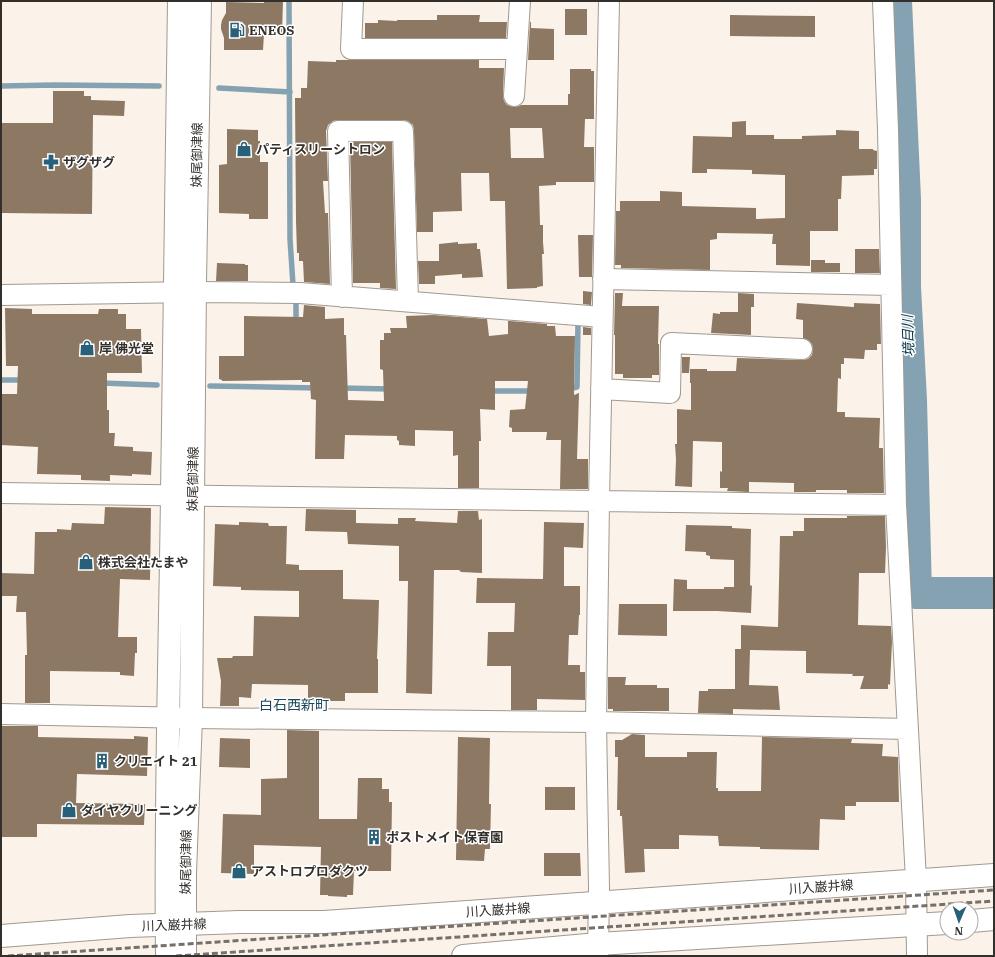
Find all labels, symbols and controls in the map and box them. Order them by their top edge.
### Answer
fuel station icon: ENEOS [228,21,246,39]
place label: ENEOS [249,22,294,39]
street label: 妹尾御津線 [188,122,206,188]
shop icon: パティスリーシトロン [235,140,253,158]
place label: パティスリーシトロン [256,141,385,158]
pharmacy icon: ザグザグ [42,153,60,171]
place label: ザグザグ [63,154,115,171]
water label: 境目川 [898,313,918,357]
shop icon: 岸 佛光堂 [78,339,96,357]
place label: 岸 佛光堂 [99,340,154,357]
street label: 妹尾御津線 [184,446,202,512]
shop icon: 株式会社たまや [77,553,95,571]
place label: 株式会社たまや [98,554,189,571]
district label: 白石西新町 [259,696,329,714]
building icon: クリエイト 21 [93,752,111,770]
place label: クリエイト 21 [114,753,198,770]
shop icon: ダイヤクリーニング [60,801,78,819]
place label: ダイヤクリーニング [81,802,198,819]
building icon: ポストメイト保育園 [365,828,383,846]
street label: 妹尾御津線 [177,829,195,895]
place label: ポストメイト保育園 [386,829,503,846]
shop icon: アストロプロダクツ [230,862,248,880]
place label: アストロプロダクツ [251,863,368,880]
street label: 川入巌井線 [788,876,854,898]
street label: 川入巌井線 [465,899,531,921]
north arrow [939,901,979,941]
street label: 川入巌井線 [141,915,207,935]
text: N [954,924,963,938]

